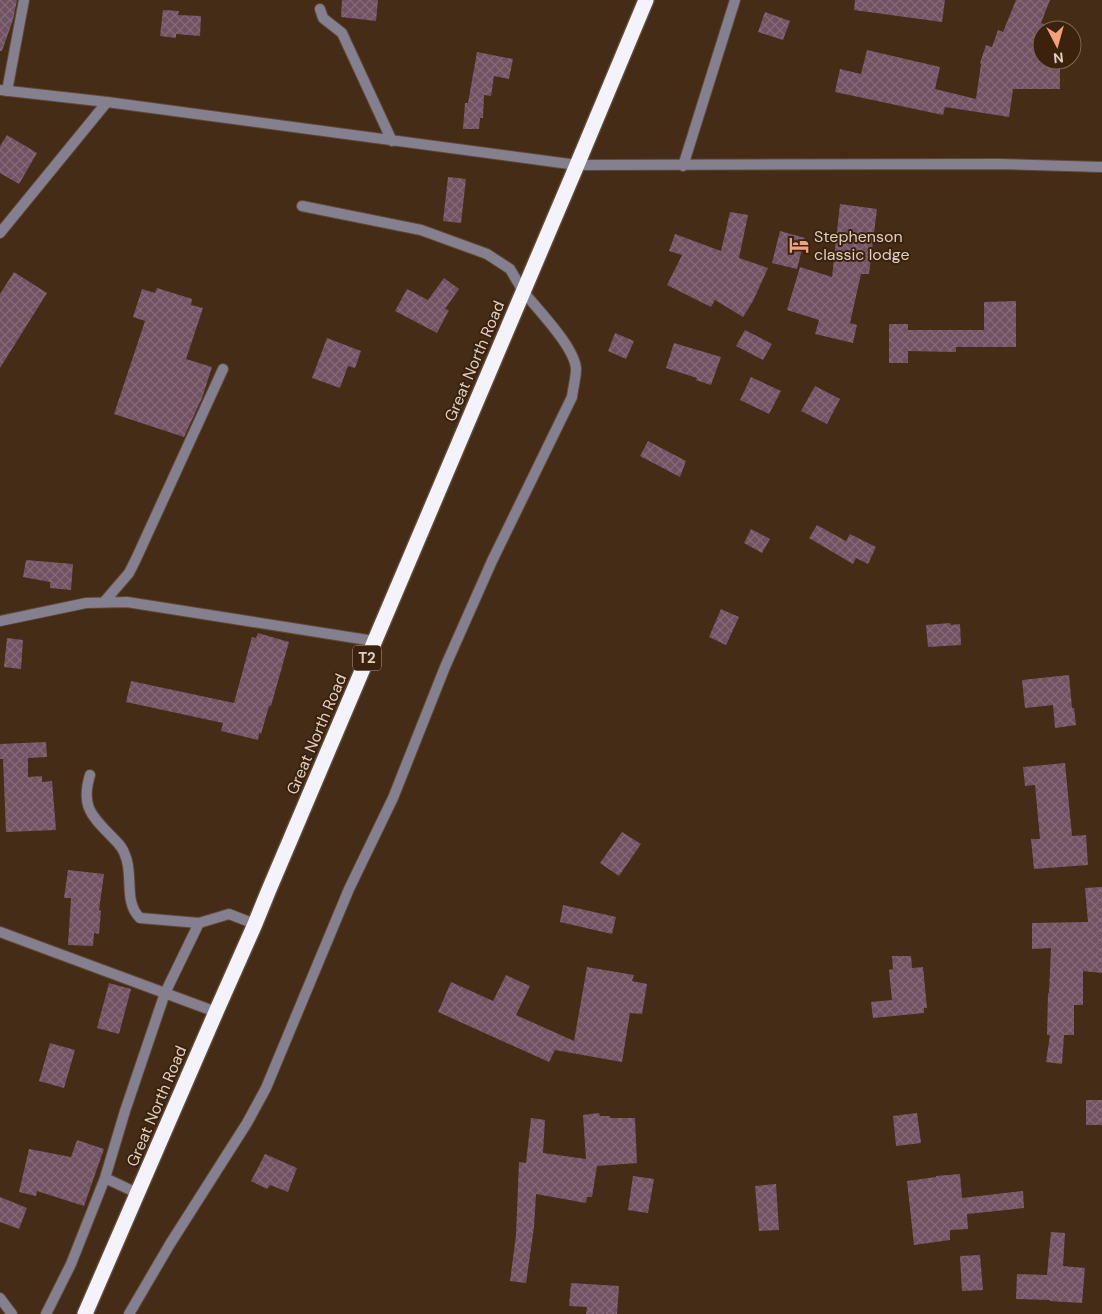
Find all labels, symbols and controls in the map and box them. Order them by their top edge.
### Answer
north arrow [1032,20,1082,70]
text: N [1052,48,1064,67]
place label: Stephenson classic lodge [814,226,910,265]
hotel icon: Stephenson classic lodge [788,234,810,256]
street label: Great North Road [440,298,509,425]
road number: T2 [353,646,381,670]
street label: Great North Road [282,671,351,798]
street label: Great North Road [122,1043,191,1170]

